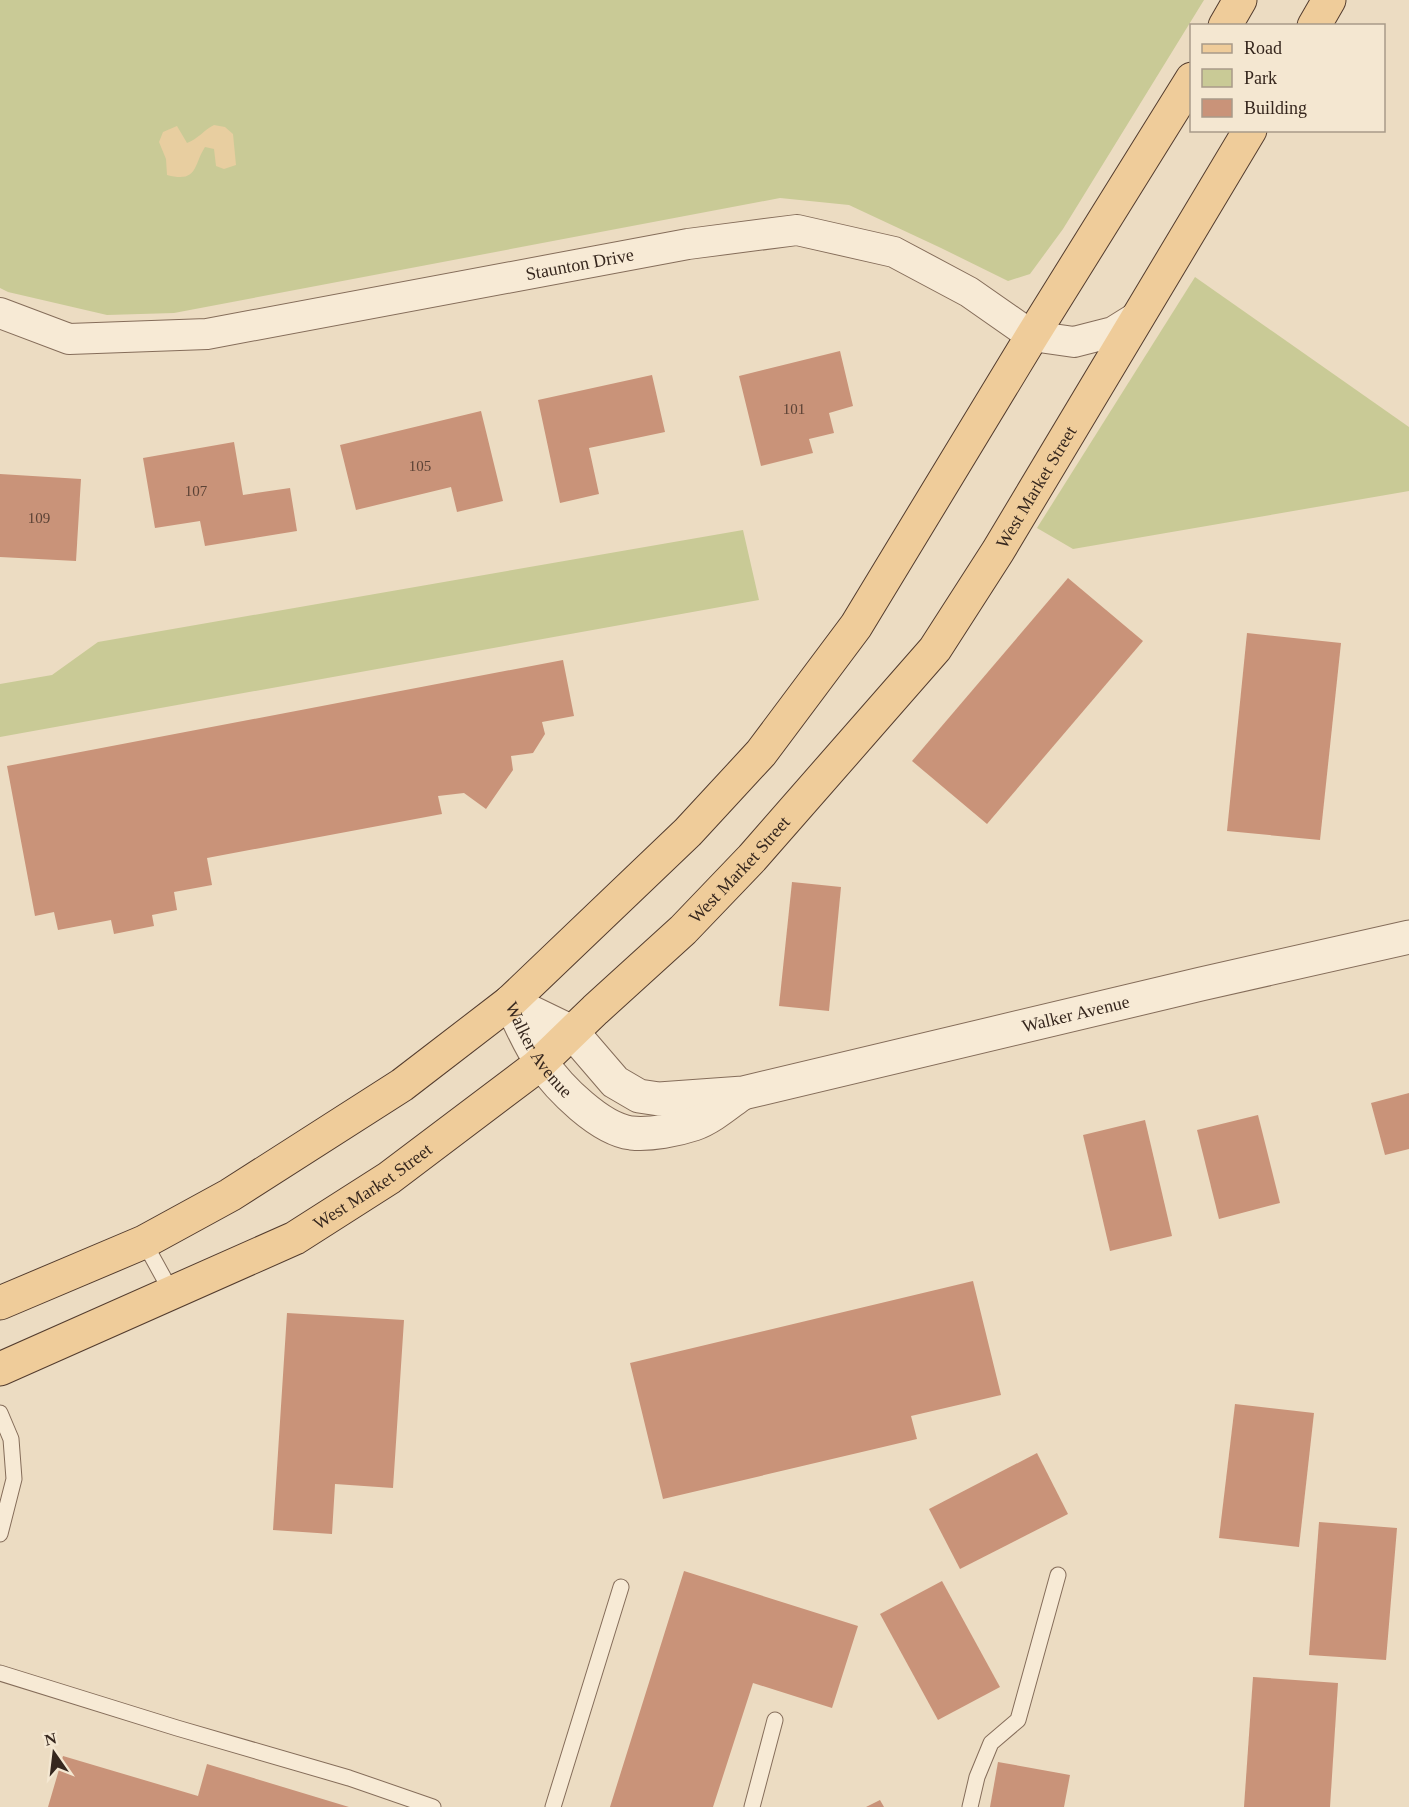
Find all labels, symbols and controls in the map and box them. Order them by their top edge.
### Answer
legend [1190,24,1385,132]
text: Road [1244,38,1282,58]
text: Park [1244,68,1277,88]
text: Building [1244,98,1307,118]
street label: Staunton Drive [524,244,635,284]
house number: 101 [783,401,805,417]
street label: West Market Street [992,422,1080,552]
house number: 105 [409,458,431,474]
house number: 107 [185,483,208,499]
house number: 109 [28,510,50,526]
street label: West Market Street [685,812,794,927]
street label: Walker Avenue [1020,991,1131,1036]
street label: Walker Avenue [501,999,576,1102]
street label: West Market Street [310,1139,436,1234]
north arrow [24,1723,84,1783]
text: N [43,1729,59,1749]

